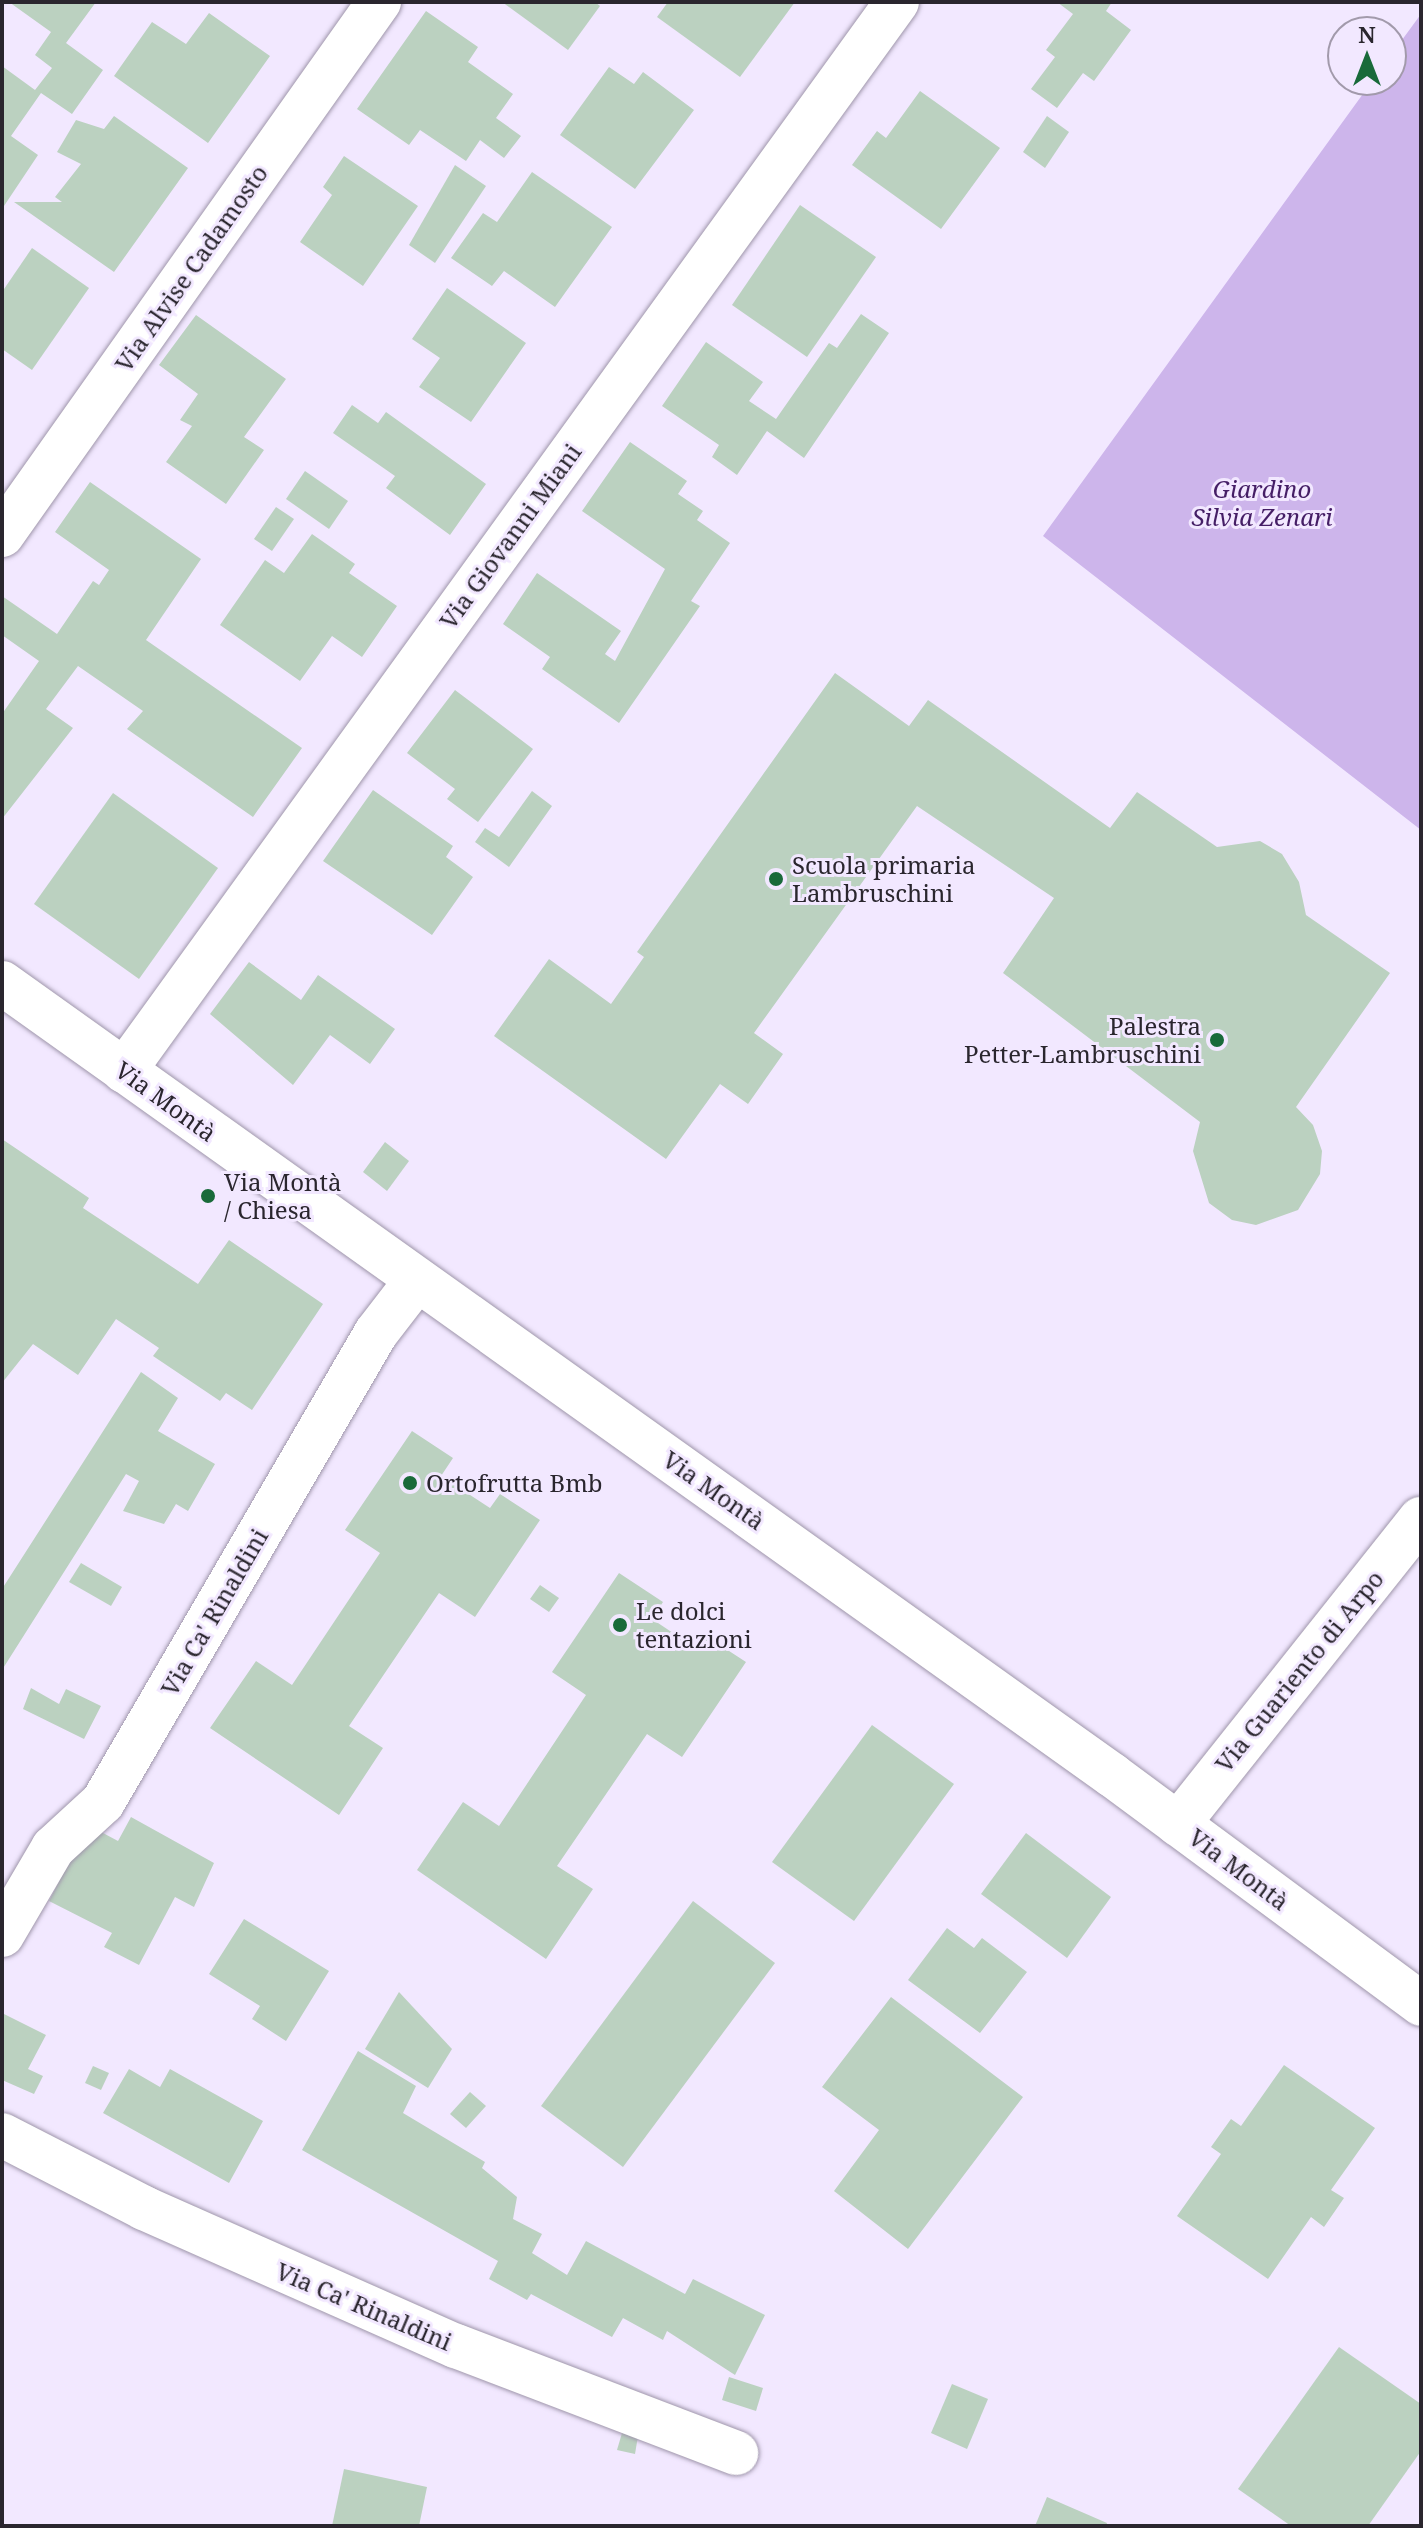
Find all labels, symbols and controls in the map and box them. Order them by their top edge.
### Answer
north arrow [1327,16,1407,96]
text: N [1358,19,1376,49]
street label: Via Alvise Cadamosto [109,159,273,377]
street label: Via Giovanni Miani [433,438,587,634]
park label: Giardino Silvia Zenari [1191,475,1333,531]
place label: Scuola primaria Lambruschini [792,851,976,907]
marker: Scuola primaria Lambruschini [767,870,785,888]
place label: Palestra Petter-Lambruschini [964,1012,1201,1068]
marker: Palestra Petter-Lambruschini [1208,1031,1226,1049]
street label: Via Montà [110,1055,222,1147]
place label: Via Montà / Chiesa [224,1168,341,1224]
marker: Via Montà / Chiesa [199,1187,217,1205]
street label: Via Montà [658,1445,770,1535]
place label: Ortofrutta Bmb [426,1469,603,1497]
marker: Ortofrutta Bmb [401,1474,419,1492]
street label: Via Ca' Rinaldini [155,1523,273,1701]
street label: Via Guariento di Arpo [1209,1564,1389,1778]
place label: Le dolci tentazioni [636,1597,752,1653]
marker: Le dolci tentazioni [611,1616,629,1634]
street label: Via Montà [1183,1822,1295,1916]
street label: Via Ca' Rinaldini [272,2256,456,2356]

